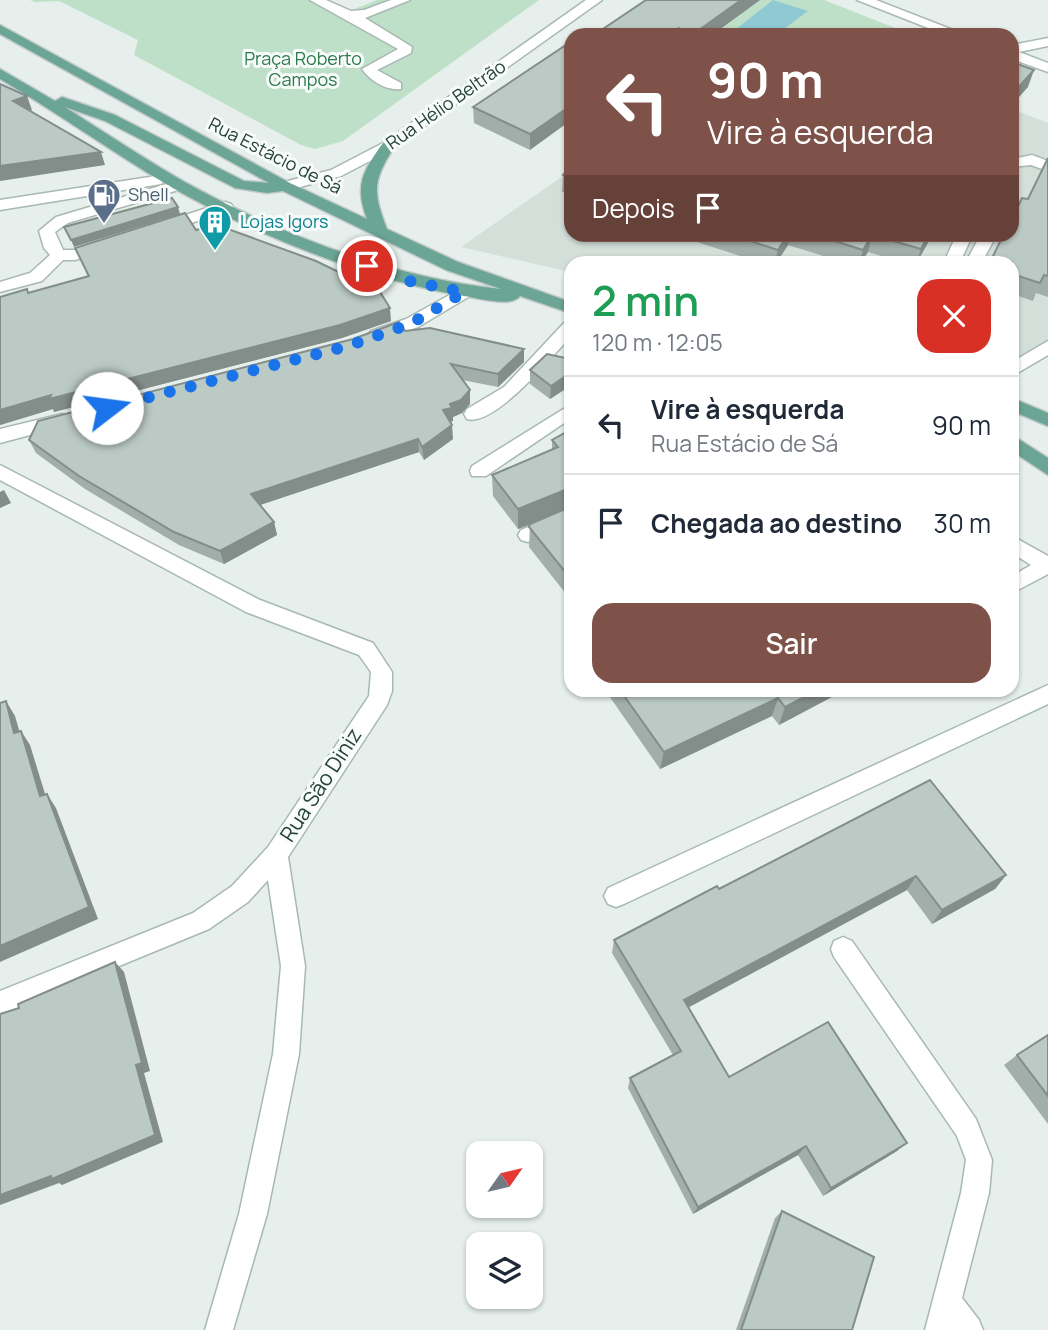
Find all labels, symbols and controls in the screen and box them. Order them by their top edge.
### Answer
park label: Praça Roberto Campos [244,46,362,91]
text: 90 m [707,46,824,113]
street label: Rua Hélio Beltrão [381,54,510,154]
icon: left [592,56,683,147]
text: Vire à esquerda [707,110,934,154]
street label: Rua Estácio de Sá [205,111,346,199]
fuel station icon: Shell [85,176,123,225]
place label: Shell [128,182,169,206]
icon: arrive [689,189,727,227]
text: Depois [592,190,675,226]
building icon: Lojas Igors [196,203,234,252]
place label: Lojas Igors [240,209,328,233]
pin [337,236,397,296]
icon: arrive [348,247,386,285]
text: 2 min [592,271,699,329]
button: close [917,279,991,353]
text: 120 m · 12:05 [592,326,723,358]
position arrow [70,371,144,445]
text: Vire à esquerda [651,391,844,427]
icon: left [592,406,630,444]
text: 90 m [932,407,991,443]
text: Rua Estácio de Sá [651,427,838,459]
icon: arrive [592,504,630,542]
text: Chegada ao destino [651,505,902,541]
text: 30 m [934,505,991,541]
button: Sair [592,603,991,683]
street label: Rua São Diniz [273,722,367,847]
north arrow [466,1141,542,1218]
map controls [466,1141,543,1309]
button: layers [466,1232,543,1309]

